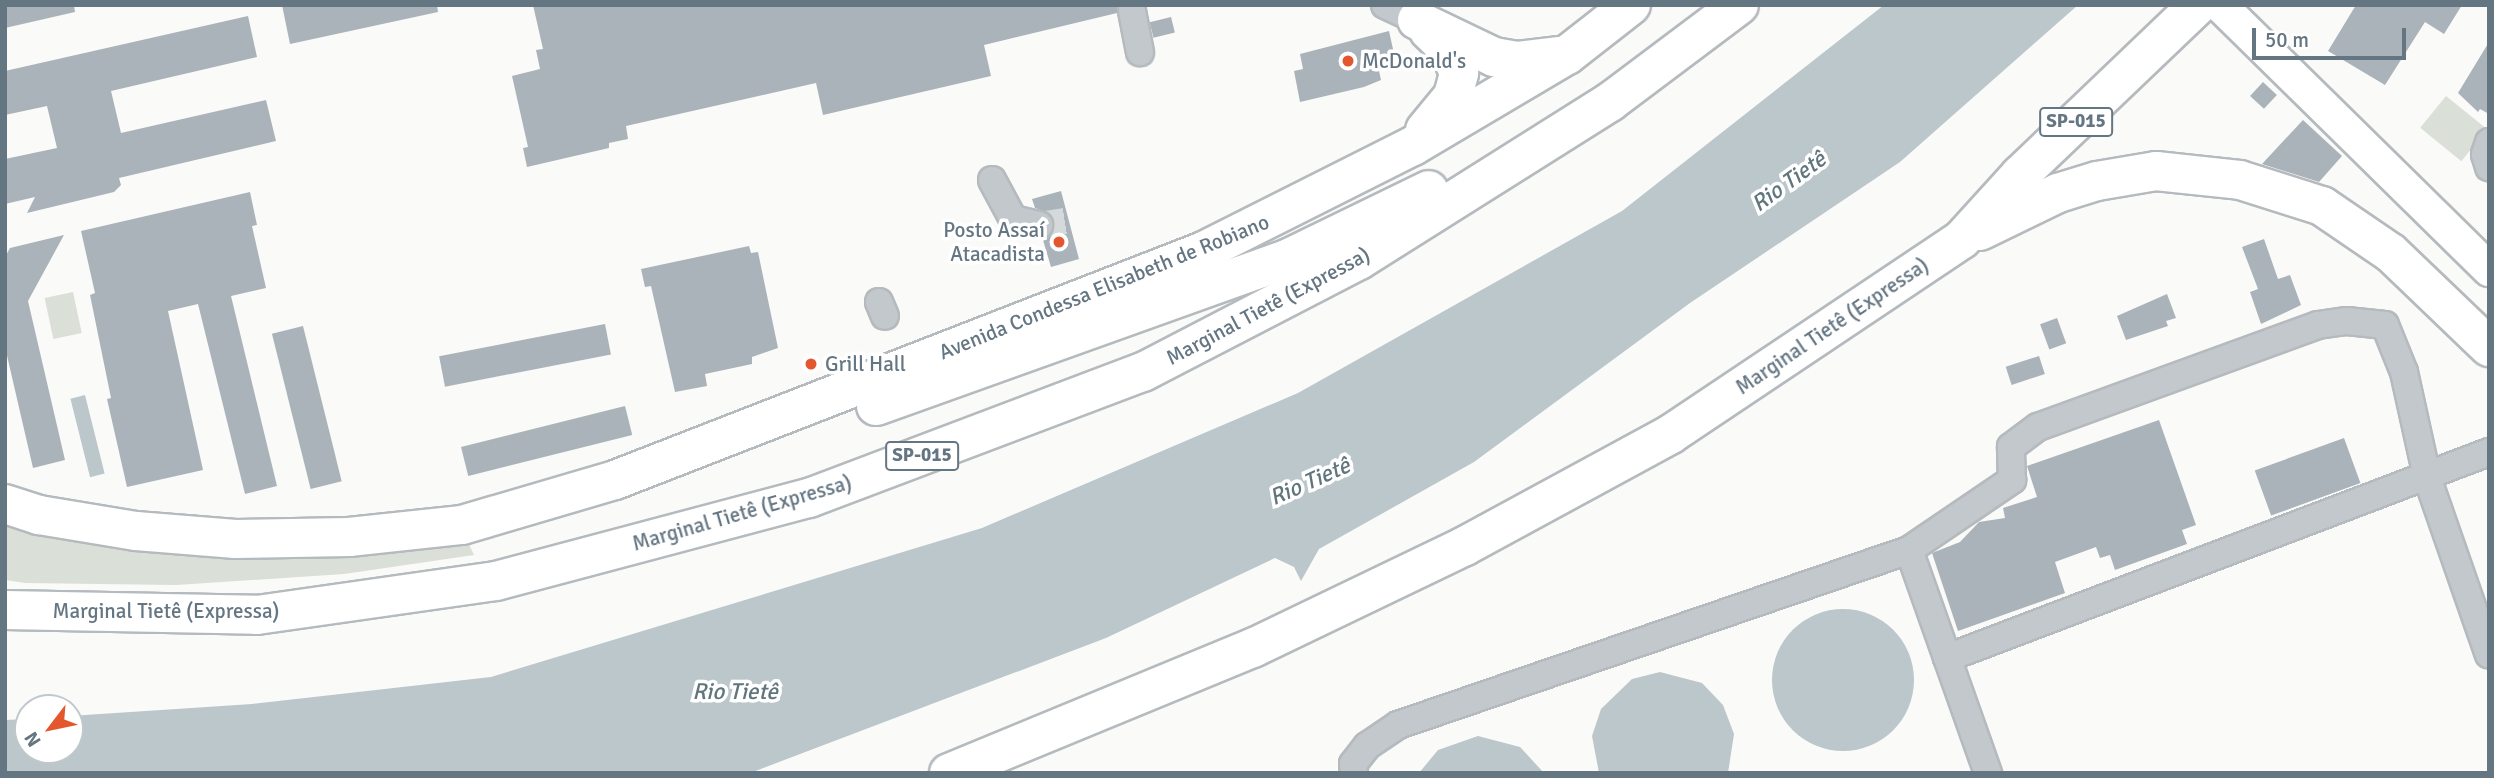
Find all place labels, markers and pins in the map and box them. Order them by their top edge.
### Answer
place label: McDonald's [1362,48,1466,74]
marker: McDonald's [1340,53,1356,69]
place label: Posto Assaí Atacadista [943,217,1045,267]
marker: Posto Assaí Atacadista [1051,234,1067,250]
place label: Grill Hall [825,351,906,377]
marker: Grill Hall [803,356,819,372]

